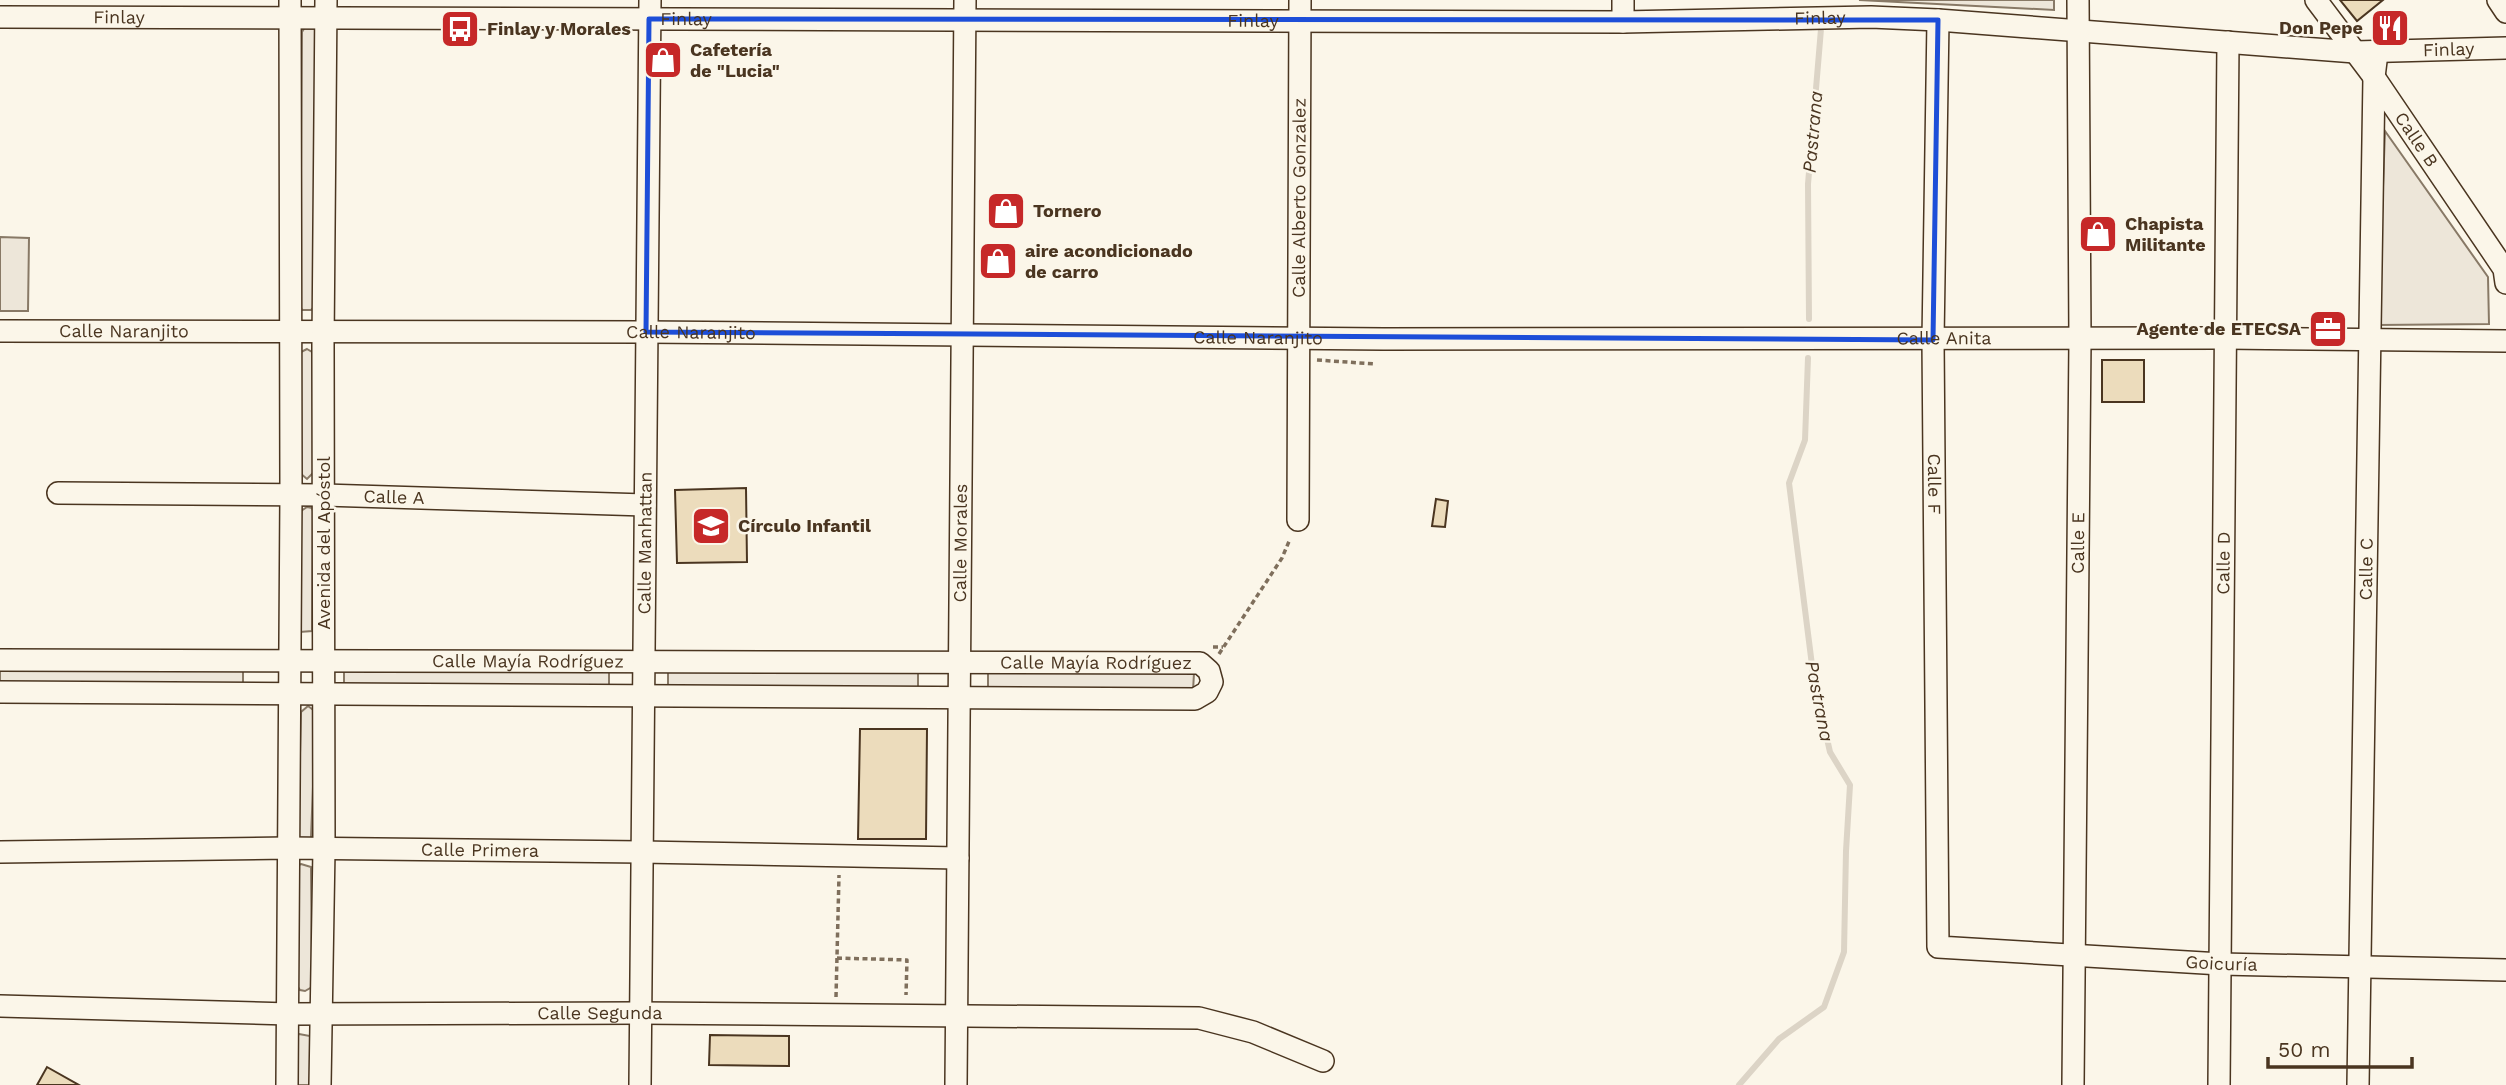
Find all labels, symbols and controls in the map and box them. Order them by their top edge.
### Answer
street label: Finlay [93,6,145,27]
street label: Finlay [1794,6,1847,29]
restaurant icon: Don Pepe [2369,7,2411,49]
bus stop icon: Finlay y Morales [439,8,481,50]
street label: Finlay [660,8,712,29]
street label: Finlay [1227,10,1279,31]
place label: Don Pepe [2279,17,2363,38]
place label: Finlay y Morales [487,18,631,39]
street label: Finlay [2423,38,2475,60]
shop icon: Cafetería de "Lucia" [642,39,684,81]
place label: Cafetería de "Lucia" [690,39,780,81]
water label: Pastrana [1797,90,1828,174]
street label: Calle Alberto Gonzalez [1288,98,1310,298]
street label: Calle B [2391,108,2443,171]
shop icon: Tornero [985,190,1027,232]
place label: Tornero [1033,200,1102,221]
shop icon: Chapista Militante [2077,213,2119,255]
place label: Chapista Militante [2125,213,2206,255]
shop icon: aire acondicionado de carro [977,240,1019,282]
place label: aire acondicionado de carro [1025,240,1193,282]
office icon: Agente de ETECSA [2307,308,2349,350]
place label: Agente de ETECSA [2137,318,2302,339]
street label: Calle Naranjito [59,320,189,341]
street label: Calle Naranjito [626,321,756,343]
street label: Calle Naranjito [1193,326,1323,348]
street label: Calle Anita [1896,327,1991,348]
street label: Calle F [1924,453,1945,515]
street label: Avenida del Apóstol [313,456,334,630]
street label: Calle Manhattan [633,471,656,615]
street label: Calle Morales [949,483,971,603]
street label: Calle A [363,485,425,508]
school or university icon: Círculo Infantil [690,505,732,547]
street label: Calle E [2067,512,2088,574]
place label: Círculo Infantil [738,515,871,536]
street label: Calle D [2212,531,2234,595]
street label: Calle C [2355,538,2377,600]
street label: Calle Mayía Rodríguez [432,650,624,672]
street label: Calle Mayía Rodríguez [1000,652,1192,673]
water label: Pastrana [1800,659,1839,744]
street label: Calle Primera [421,839,539,861]
street label: Goicuría [2185,951,2258,975]
street label: Calle Segunda [537,1002,663,1023]
scale bar [2268,1026,2412,1070]
text: 50 m [2278,1037,2330,1062]

